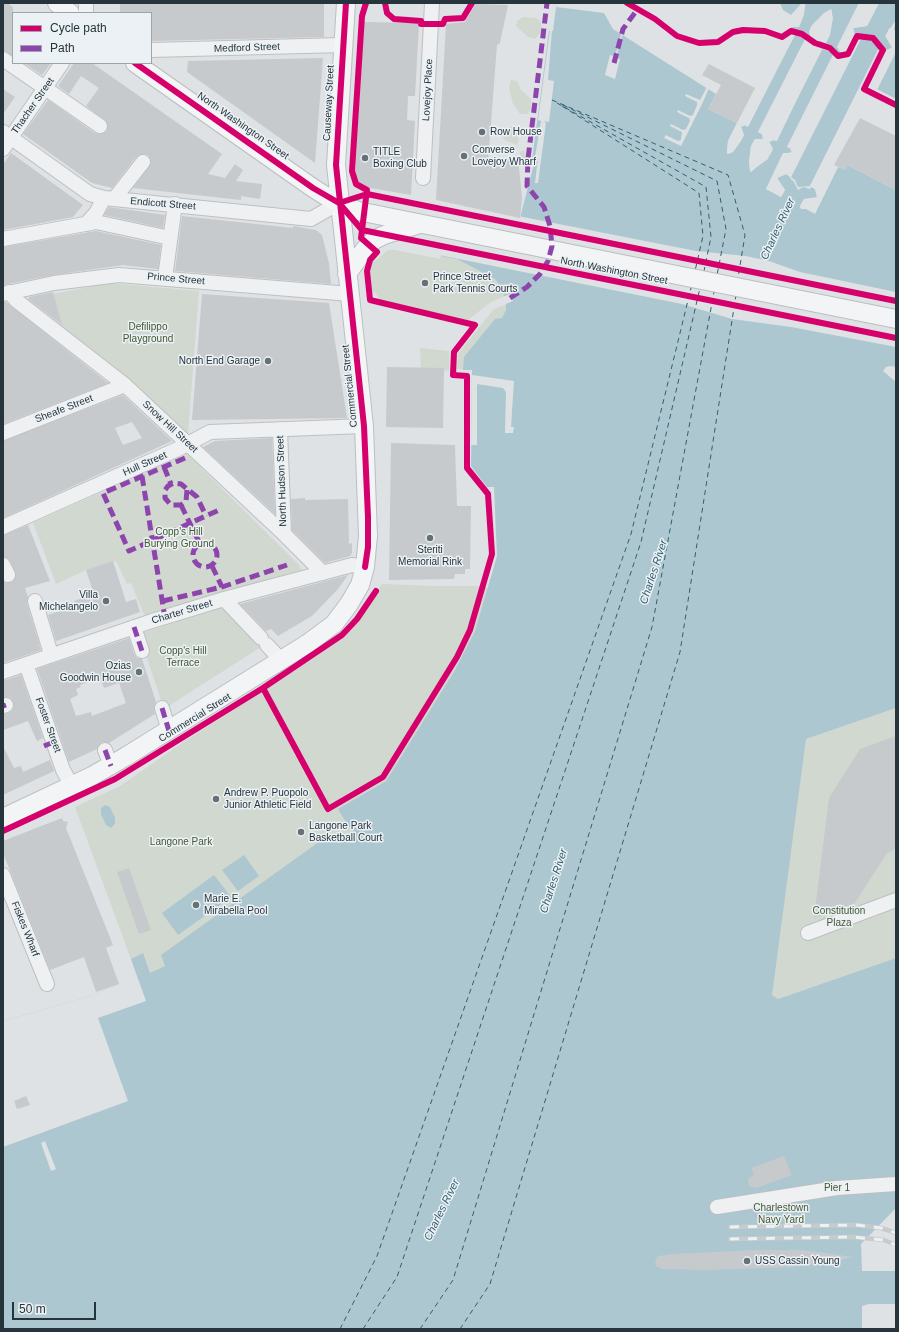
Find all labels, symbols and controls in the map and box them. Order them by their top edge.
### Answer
legend [12,12,152,64]
text: Cycle path [50,21,107,35]
text: Path [50,41,75,55]
street label: Medford Street [214,41,280,55]
street label: Lovejoy Place [420,59,436,121]
street label: Causeway Street [321,65,337,141]
street label: Thacher Street [9,75,57,137]
street label: North Washington Street [195,90,291,162]
place label: Row House [490,126,542,138]
marker: Row House [477,127,487,137]
place label: Converse Lovejoy Wharf [472,144,536,168]
place label: TITLE Boxing Club [373,146,427,170]
marker: Converse Lovejoy Wharf [459,151,469,161]
marker: TITLE Boxing Club [360,153,370,163]
street label: Endicott Street [130,195,196,213]
water label: Charles River [758,196,798,262]
street label: North Washington Street [559,255,669,287]
street label: Prince Street [147,271,205,287]
place label: Prince Street Park Tennis Courts [433,271,517,294]
marker: Prince Street Park Tennis Courts [420,278,430,288]
park label: Defilippo Playground [123,321,173,344]
street label: Commercial Street [340,344,360,428]
place label: North End Garage [179,355,260,367]
marker: North End Garage [263,356,273,366]
street label: Sheafe Street [33,392,95,426]
street label: Snow Hill Street [140,398,200,456]
street label: North Hudson Street [274,435,290,527]
street label: Hull Street [121,449,169,479]
park label: Copp's Hill Burying Ground [144,526,214,550]
marker: Steriti Memorial Rink [425,533,435,543]
water label: Charles River [637,538,671,606]
place label: Steriti Memorial Rink [398,544,462,568]
place label: Villa Michelangelo [39,589,98,612]
marker: Villa Michelangelo [101,596,111,606]
street label: Charter Street [150,597,214,627]
park label: Copp's Hill Terrace [159,645,207,668]
place label: Ozias Goodwin House [60,660,131,684]
marker: Ozias Goodwin House [134,667,144,677]
street label: Commercial Street [157,691,233,745]
street label: Foster Street [32,696,64,754]
place label: Andrew P. Puopolo Junior Athletic Field [224,787,311,810]
marker: Andrew P. Puopolo Junior Athletic Field [211,794,221,804]
place label: Langone Park Basketball Court [309,820,382,844]
marker: Langone Park Basketball Court [296,827,306,837]
park label: Langone Park [150,836,212,848]
water label: Charles River [537,847,571,915]
place label: Marie E. Mirabella Pool [204,893,267,916]
street label: Fiskes Wharf [9,900,41,958]
marker: Marie E. Mirabella Pool [191,900,201,910]
park label: Constitution Plaza [813,905,865,928]
water label: Charles River [421,1177,463,1243]
park label: Pier 1 [824,1182,850,1194]
park label: Charlestown Navy Yard [753,1202,809,1226]
place label: USS Cassin Young [755,1255,840,1267]
marker: USS Cassin Young [742,1256,752,1266]
scale bar [14,1294,98,1320]
text: 50 m [19,1302,46,1316]

